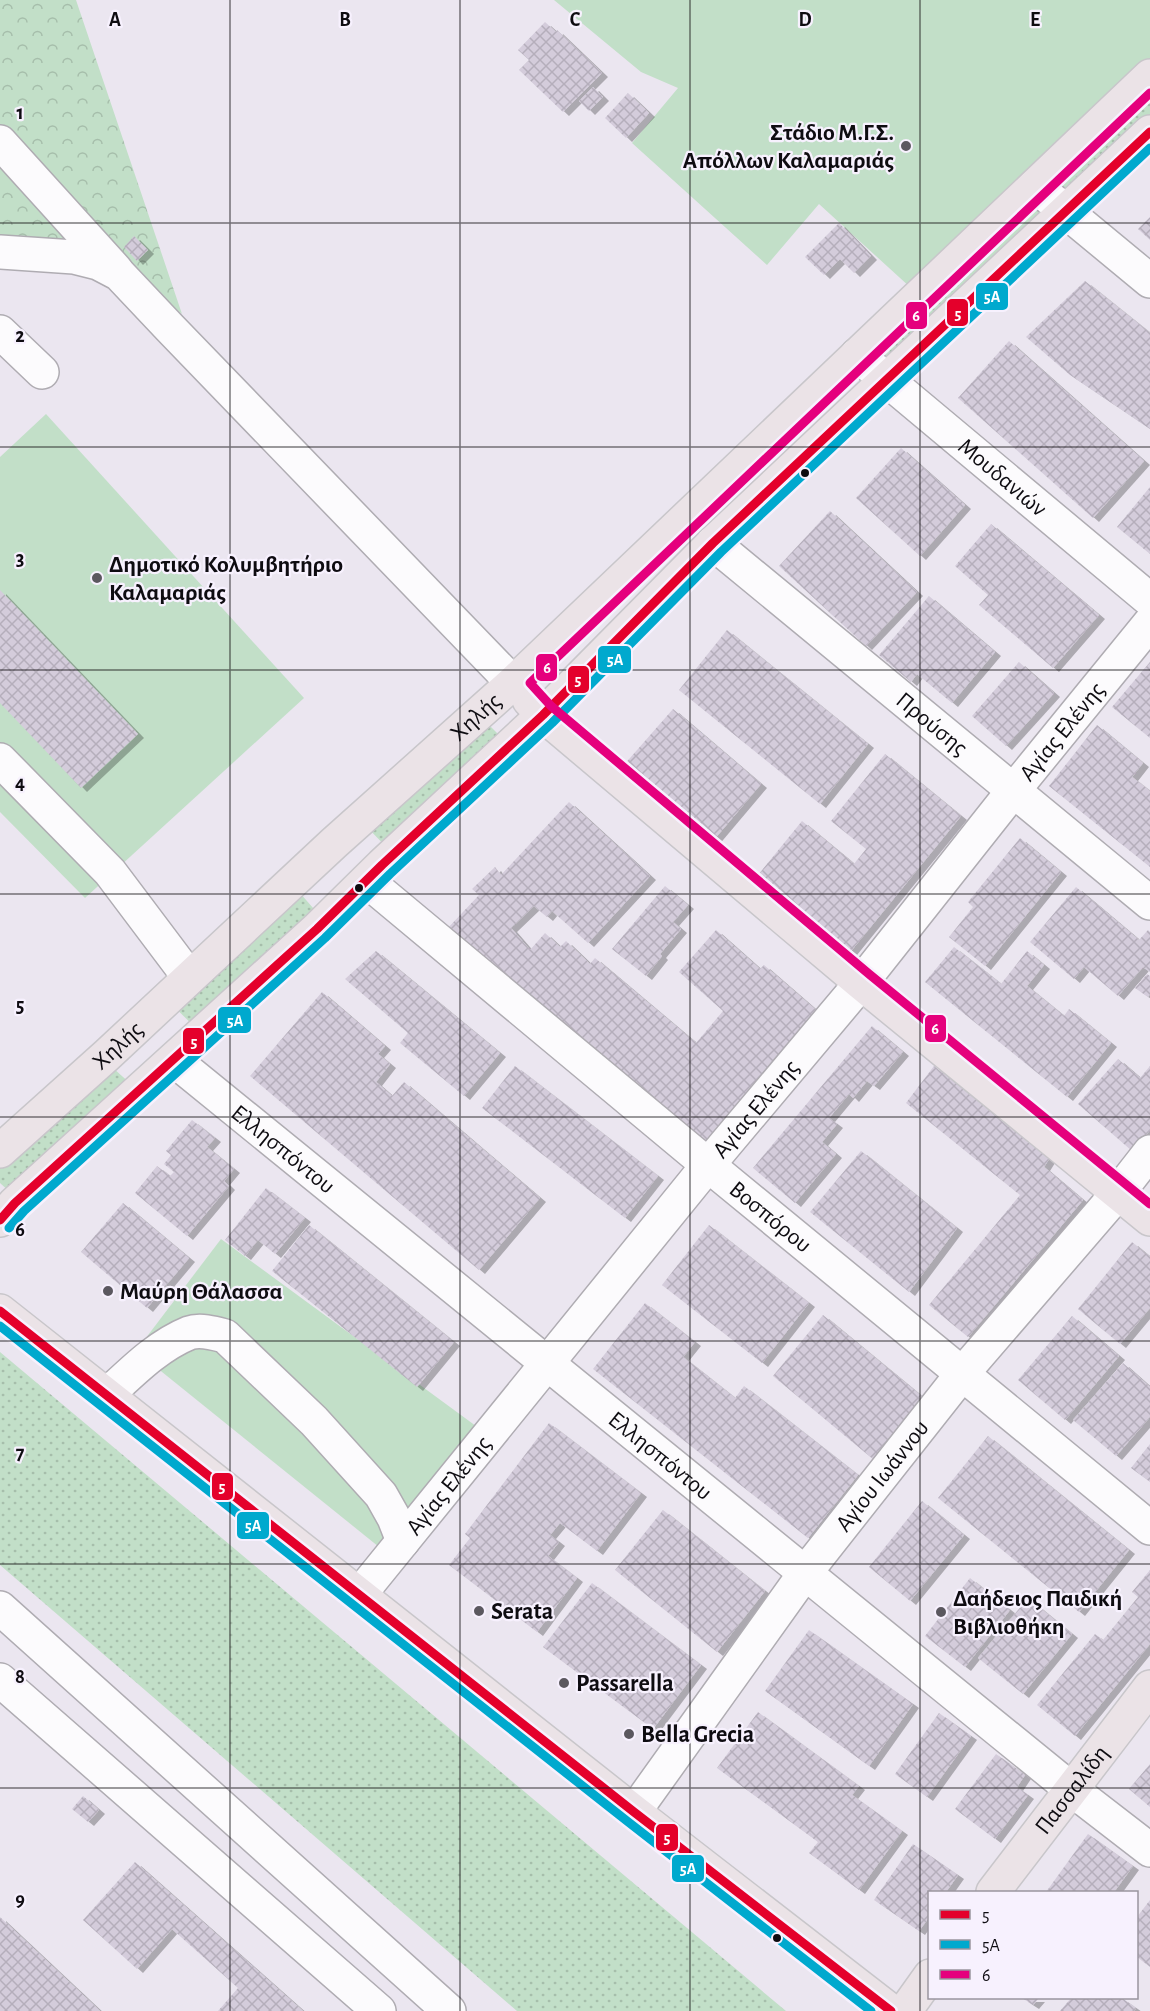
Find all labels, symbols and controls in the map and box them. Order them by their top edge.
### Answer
text: A [109,10,121,30]
text: B [339,10,351,30]
text: C [570,10,581,30]
text: D [798,10,812,30]
text: E [1030,10,1040,30]
text: 1 [16,103,24,123]
place label: Στάδιο Μ.Γ.Σ. Απόλλων Καλαμαριάς [683,121,894,173]
marker: Στάδιο Μ.Γ.Σ. Απόλλων Καλαμαριάς [899,139,913,153]
line badge: 5Α [975,282,1009,311]
text: 5Α [984,289,1001,305]
line badge: 5 [946,298,969,327]
line badge: 6 [905,301,928,330]
text: 5 [955,306,962,322]
text: 6 [912,308,920,324]
text: 2 [15,326,25,346]
street label: Μουδανιών [953,434,1051,521]
unlabelled marker [799,467,811,479]
text: 3 [16,549,24,569]
place label: Δημοτικό Κολυμβητήριο Καλαμαριάς [109,553,343,605]
marker: Δημοτικό Κολυμβητήριο Καλαμαριάς [90,571,104,585]
line badge: 5Α [597,645,632,674]
text: 5Α [607,652,624,668]
line badge: 6 [535,653,558,682]
text: 6 [543,660,551,676]
line badge: 5 [567,665,590,694]
text: 5 [575,672,582,688]
street label: Αγίας Ελένης [1015,678,1110,786]
street label: Προύσης [891,688,972,761]
street label: Χηλής [446,689,506,746]
text: 4 [15,773,25,793]
unlabelled marker [353,882,365,894]
text: 5 [16,996,24,1016]
line badge: 5Α [217,1006,252,1034]
text: 5Α [227,1013,244,1029]
line badge: 6 [924,1014,947,1043]
street label: Χηλής [88,1017,148,1075]
text: 6 [931,1021,939,1037]
line badge: 5 [182,1027,205,1055]
text: 5 [191,1034,198,1050]
street label: Αγίας Ελένης [708,1056,804,1163]
street label: Ελλησπόντου [226,1101,339,1199]
street label: Βοσπόρου [725,1177,816,1258]
text: 6 [15,1220,25,1240]
place label: Μαύρη Θάλασσα [120,1280,283,1304]
marker: Μαύρη Θάλασσα [101,1284,115,1298]
street label: Ελλησπόντου [604,1407,716,1505]
street label: Αγίου Ιωάννου [832,1416,934,1536]
street label: Αγίας Ελένης [402,1432,496,1540]
text: 7 [16,1443,25,1463]
line badge: 5 [211,1472,234,1501]
text: 5 [219,1479,226,1495]
line badge: 5Α [236,1511,270,1540]
text: 5Α [245,1518,262,1534]
place label: Δαήδειος Παιδική Βιβλιοθήκη [953,1587,1122,1639]
place label: Serata [491,1600,553,1624]
marker: Serata [472,1604,486,1618]
marker: Δαήδειος Παιδική Βιβλιοθήκη [934,1605,948,1619]
text: 8 [15,1667,25,1687]
place label: Passarella [576,1672,674,1696]
marker: Passarella [557,1676,571,1690]
place label: Bella Grecia [641,1723,754,1747]
marker: Bella Grecia [622,1727,636,1741]
street label: Πασσαλίδη [1031,1741,1114,1839]
line badge: 5 [655,1823,679,1852]
text: 5 [664,1830,671,1846]
line badge: 5Α [671,1854,705,1883]
text: 5Α [680,1861,697,1877]
text: 9 [15,1890,25,1910]
legend [928,1891,1138,1999]
text: 5 [982,1907,990,1925]
unlabelled marker [771,1932,783,1944]
text: 5Α [982,1937,1001,1955]
text: 6 [982,1967,990,1985]

